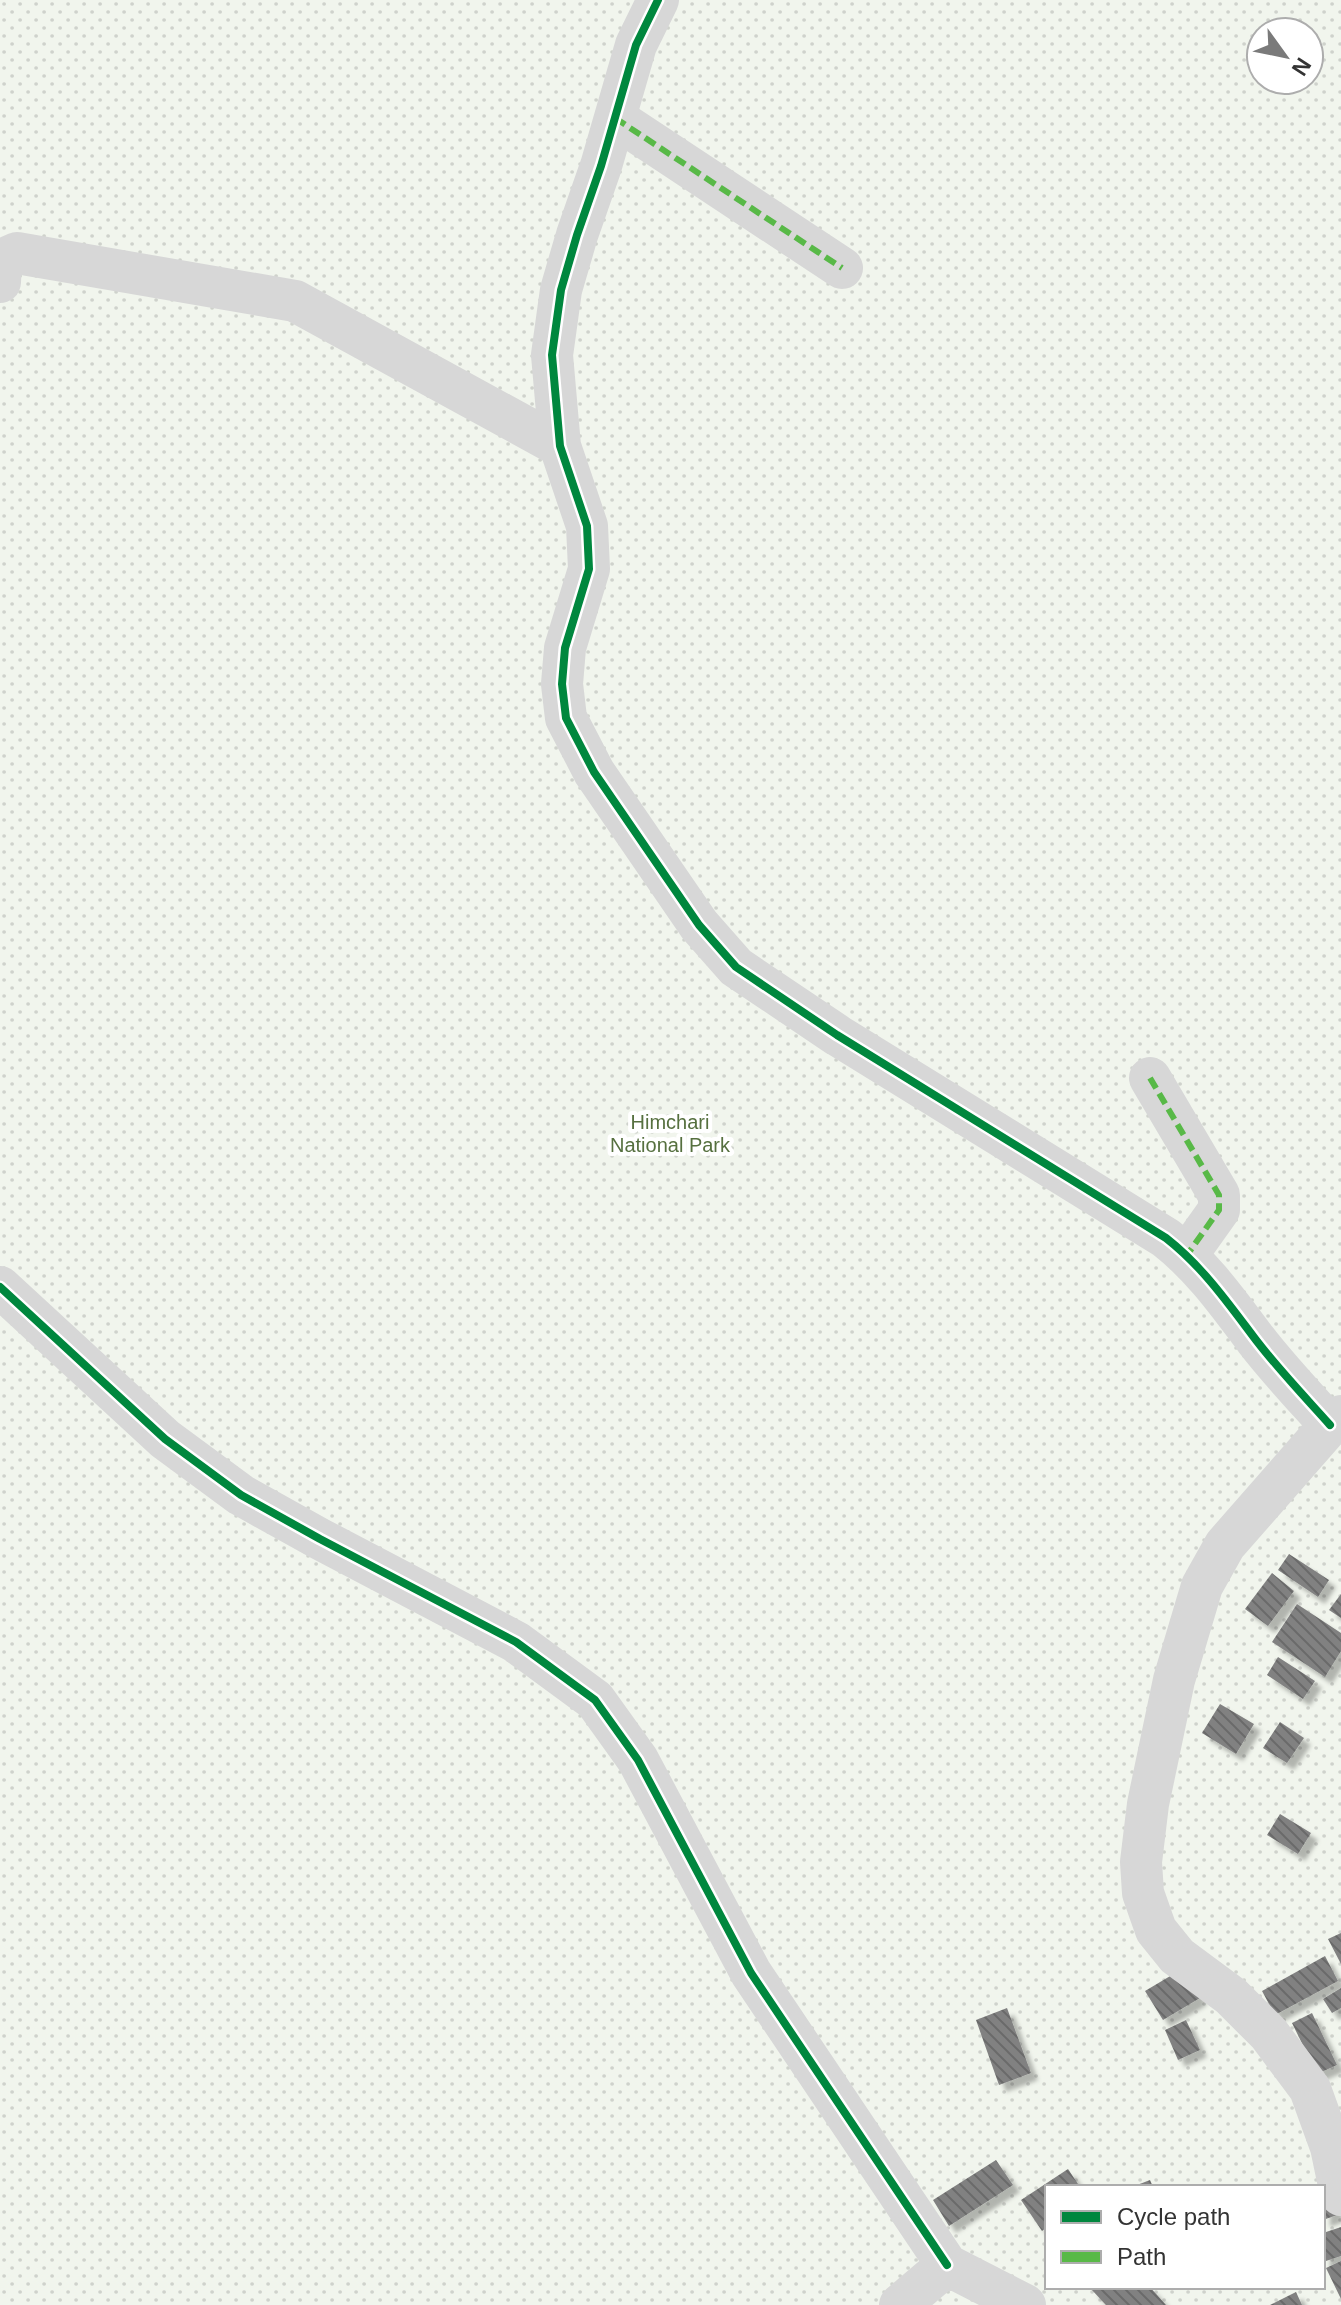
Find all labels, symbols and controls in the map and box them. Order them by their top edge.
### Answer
north arrow [1245,16,1325,96]
text: N [1287,53,1316,80]
park label: Himchari National Park [610,1111,731,1156]
legend [1045,2185,1325,2289]
text: Cycle path [1117,2203,1230,2230]
text: Path [1117,2243,1166,2270]

